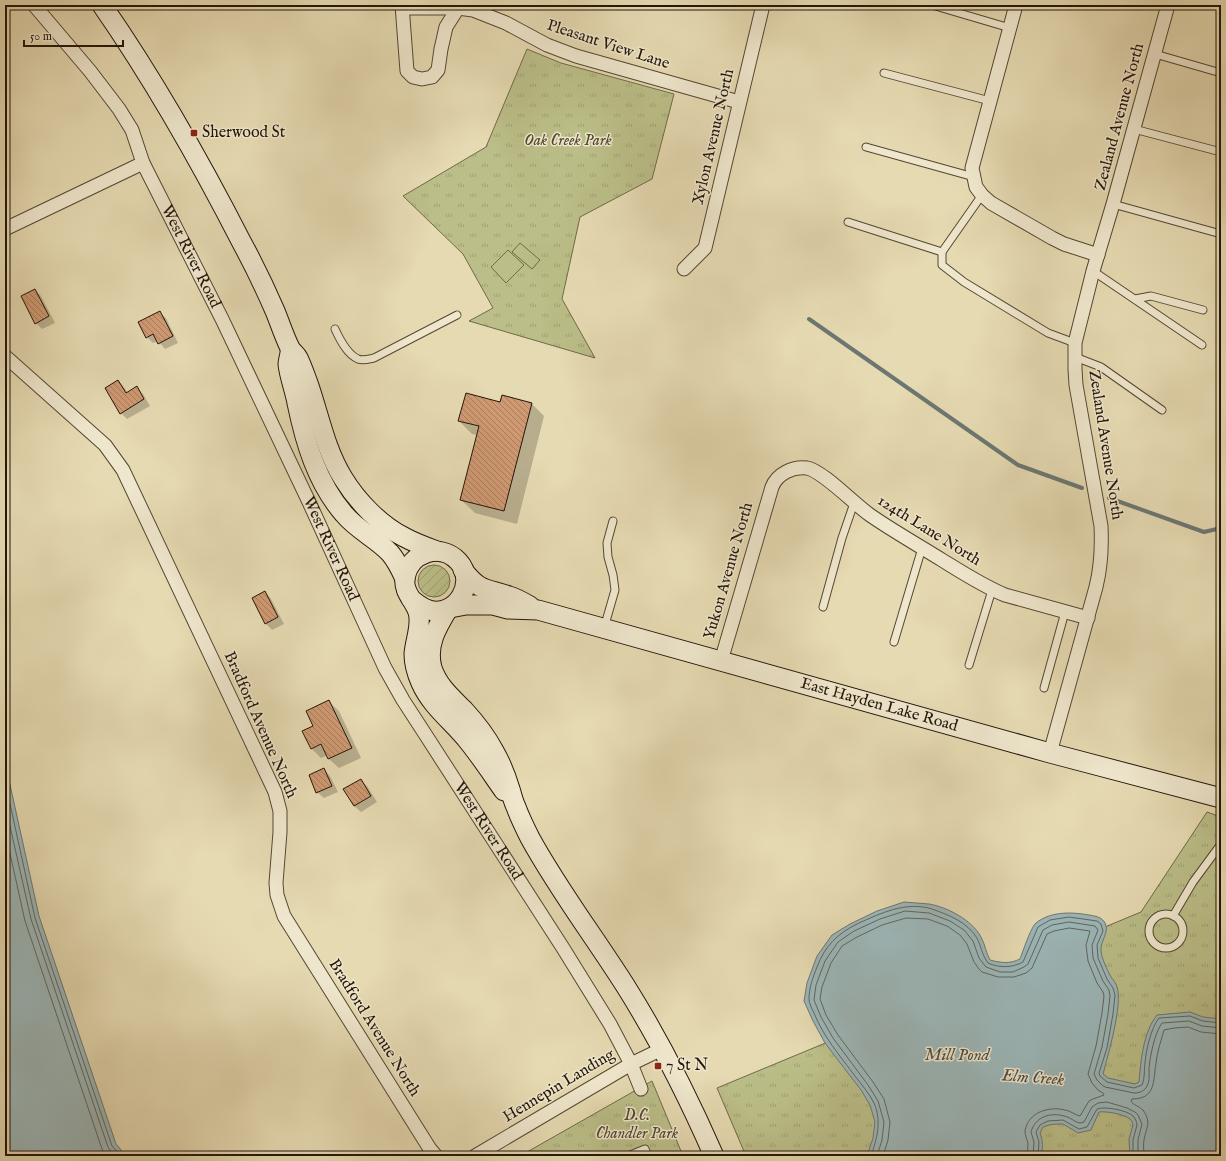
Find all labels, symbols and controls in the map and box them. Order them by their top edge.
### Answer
street label: Pleasant View Lane [544,16,672,74]
scale bar [24,22,123,48]
text: 50 m [30,29,52,44]
street label: Zealand Avenue North [1091,41,1149,193]
street label: Xylon Avenue North [689,67,739,207]
place label: Sherwood St [202,123,286,143]
marker: Sherwood St [189,128,199,138]
park label: Oak Creek Park [524,131,612,151]
street label: West River Road [156,202,225,312]
street label: Zealand Avenue North [1083,369,1127,522]
street label: 124th Lane North [874,491,985,571]
street label: West River Road [298,494,363,605]
street label: Yukon Avenue North [700,500,758,642]
street label: Bradford Avenue North [219,649,302,802]
street label: East Hayden Lake Road [798,674,960,737]
street label: West River Road [449,779,527,885]
street label: Bradford Avenue North [324,956,425,1101]
street label: Hennepin Landing [499,1045,619,1127]
water label: Mill Pond [924,1045,991,1066]
place label: 7 St N [666,1056,708,1076]
marker: 7 St N [653,1061,663,1071]
water label: Elm Creek [1000,1065,1065,1091]
park label: D.C. Chandler Park [596,1106,679,1144]

